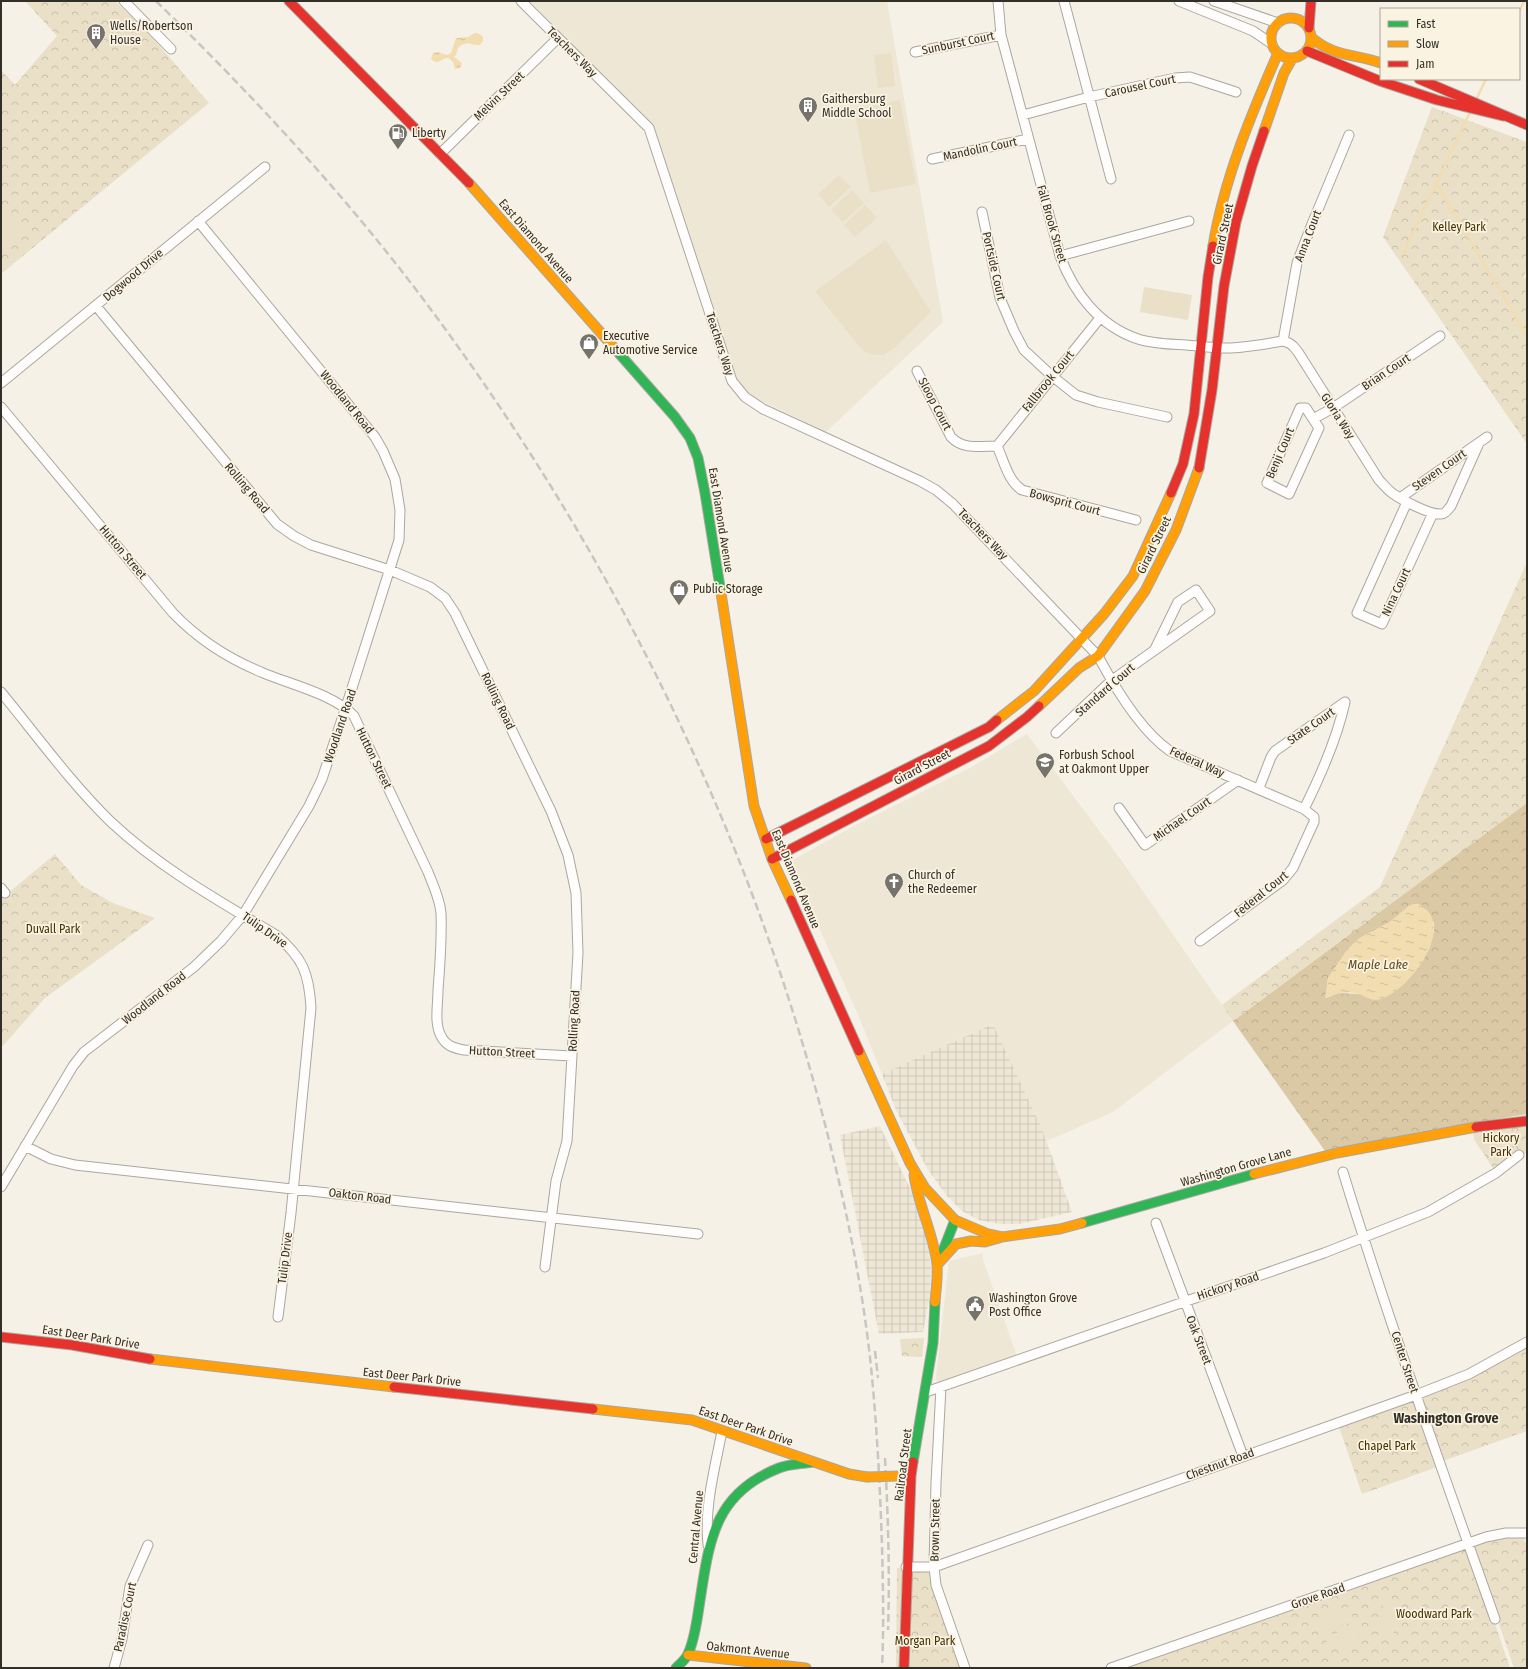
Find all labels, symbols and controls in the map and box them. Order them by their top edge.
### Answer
legend [1380,8,1520,80]
text: Fast [1416,17,1435,31]
place label: Wells/Robertson House [110,19,193,47]
building icon: Wells/Robertson House [85,22,107,50]
street label: Teachers Way [544,24,601,81]
street label: Sunburst Court [921,28,996,58]
text: Slow [1416,37,1439,51]
text: Jam [1416,57,1434,71]
street label: Melvin Street [471,69,527,123]
street label: Carousel Court [1103,72,1177,100]
place label: Gaithersburg Middle School [822,92,891,120]
building icon: Gaithersburg Middle School [797,95,819,123]
fuel station icon: Liberty [387,122,409,150]
place label: Liberty [412,126,447,140]
street label: Mandolin Court [942,134,1018,164]
street label: Fall Brook Street [1034,183,1070,265]
street label: East Diamond Avenue [496,196,576,286]
street label: Girard Street [1210,202,1236,266]
street label: Anna Court [1292,208,1324,264]
park label: Kelley Park [1432,220,1486,234]
street label: Portside Court [979,230,1009,302]
street label: Dogwood Drive [100,246,166,304]
street label: Teachers Way [703,311,737,378]
place label: Executive Automotive Service [603,329,698,357]
shop icon: Executive Automotive Service [578,332,600,360]
street label: Fallbrook Court [1019,348,1077,414]
street label: Brian Court [1359,351,1413,393]
street label: Woodland Road [317,368,377,436]
street label: Sloop Court [915,375,955,433]
street label: Gloria Way [1318,390,1358,442]
street label: Benji Court [1263,425,1297,481]
street label: Steven Court [1409,446,1469,494]
street label: Rolling Road [222,460,272,516]
street label: East Diamond Avenue [706,466,736,574]
street label: Bowsprit Court [1028,486,1102,518]
street label: Teachers Way [955,506,1011,563]
street label: Girard Street [1134,514,1174,576]
street label: Hutton Street [96,522,150,582]
street label: Nina Court [1379,565,1413,618]
shop icon: Public Storage [668,578,690,606]
place label: Public Storage [693,582,763,596]
street label: Standard Court [1072,660,1138,720]
street label: Rolling Road [478,670,518,732]
street label: Woodland Road [321,687,359,765]
street label: State Court [1285,705,1337,747]
street label: Hutton Street [353,725,395,791]
street label: Federal Way [1167,744,1227,781]
street label: Girard Street [891,746,953,788]
place label: Forbush School at Oakmont Upper [1059,748,1150,776]
school or university icon: Forbush School at Oakmont Upper [1034,751,1056,779]
street label: Michael Court [1150,794,1214,844]
street label: East Diamond Avenue [769,827,823,931]
place label: Church of the Redeemer [908,868,978,896]
street label: Federal Court [1231,868,1291,920]
church icon: Church of the Redeemer [883,871,905,899]
street label: Tulip Drive [240,909,290,951]
park label: Duvall Park [26,922,81,936]
water label: Maple Lake [1348,957,1408,972]
street label: Woodland Road [119,969,189,1027]
street label: Rolling Road [565,990,583,1052]
street label: Hutton Street [469,1043,535,1061]
park label: Hickory Park [1483,1131,1520,1159]
street label: Washington Grove Lane [1179,1144,1293,1190]
street label: Oakton Road [328,1185,392,1207]
street label: Tulip Drive [275,1231,295,1285]
street label: Hickory Road [1195,1269,1261,1303]
place label: Washington Grove Post Office [989,1291,1077,1319]
public building icon: Washington Grove Post Office [964,1294,986,1322]
street label: Oak Street [1183,1314,1215,1366]
street label: East Deer Park Drive [41,1322,141,1352]
street label: Center Street [1388,1329,1422,1395]
street label: East Deer Park Drive [362,1365,462,1389]
street label: East Deer Park Drive [697,1403,795,1449]
district label: Washington Grove [1394,1410,1499,1427]
street label: Railroad Street [892,1428,914,1502]
park label: Chapel Park [1358,1439,1416,1453]
street label: Chestnut Road [1184,1445,1256,1483]
street label: Central Avenue [686,1490,706,1564]
street label: Brown Street [927,1498,943,1562]
street label: Grove Road [1289,1580,1347,1612]
street label: Paradise Court [111,1581,139,1653]
park label: Woodward Park [1396,1607,1472,1621]
park label: Morgan Park [895,1634,956,1648]
street label: Oakmont Avenue [706,1639,790,1661]

